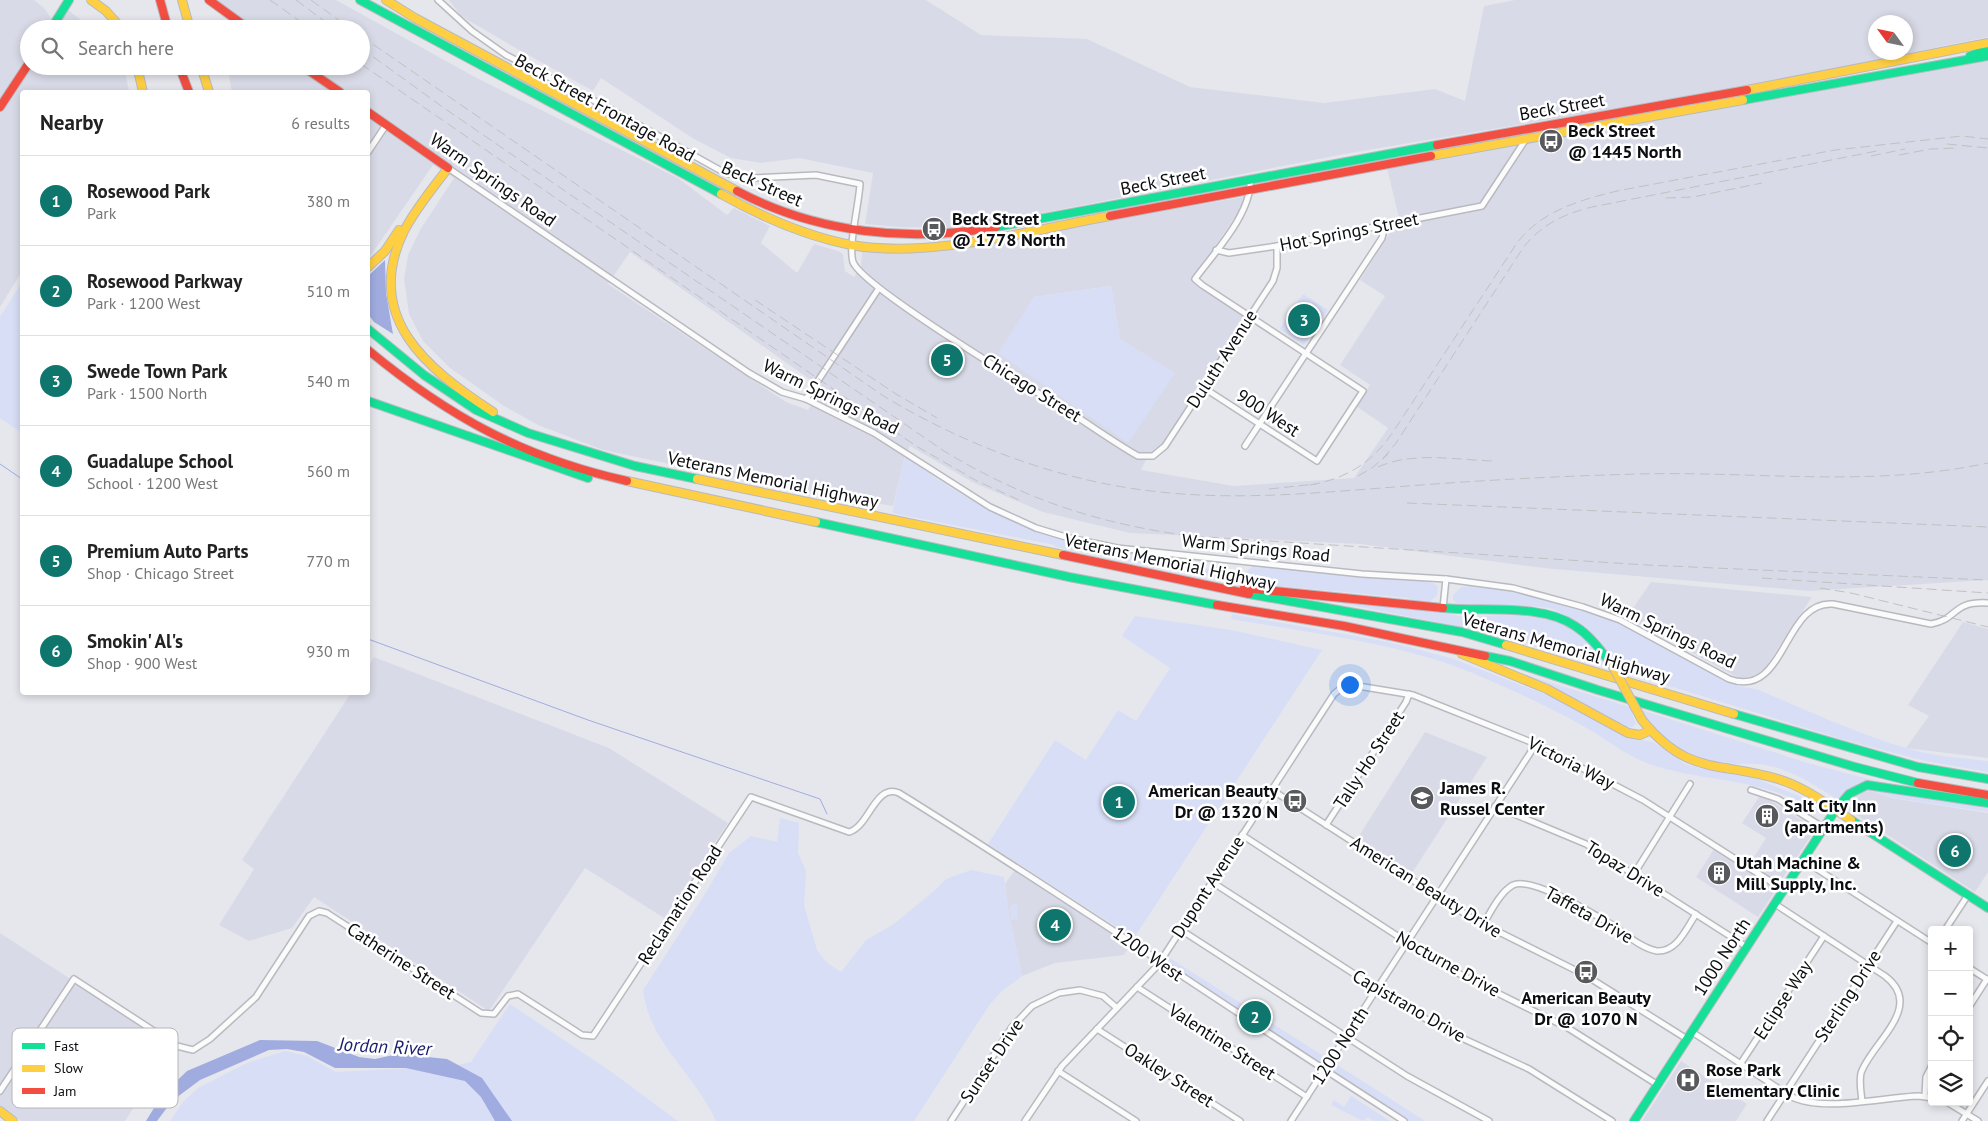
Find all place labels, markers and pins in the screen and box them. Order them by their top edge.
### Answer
place label: Beck Street @ 1445 North [1568,119,1681,163]
bus stop icon: Beck Street @ 1445 North [1538,128,1564,154]
place label: Beck Street @ 1778 North [952,207,1065,251]
bus stop icon: Beck Street @ 1778 North [921,216,947,242]
pin: 3 [1288,301,1320,339]
pin: 5 [931,341,963,379]
place label: James R. Russel Center [1439,776,1545,820]
place label: American Beauty Dr @ 1320 N [1148,779,1278,823]
pin: 1 [1103,783,1135,821]
school or university icon: James R. Russel Center [1409,785,1435,811]
bus stop icon: American Beauty Dr @ 1320 N [1282,788,1308,814]
place label: Salt City Inn (apartments) [1784,794,1884,838]
building icon: Salt City Inn (apartments) [1754,803,1780,829]
pin: 6 [1939,832,1971,870]
place label: Utah Machine & Mill Supply, Inc. [1736,851,1861,895]
building icon: Utah Machine & Mill Supply, Inc. [1706,860,1732,886]
pin: 4 [1039,906,1071,944]
bus stop icon: American Beauty Dr @ 1070 N [1573,959,1599,985]
place label: American Beauty Dr @ 1070 N [1521,986,1651,1030]
pin: 2 [1239,998,1271,1036]
place label: Rose Park Elementary Clinic [1706,1058,1840,1102]
hospital icon: Rose Park Elementary Clinic [1675,1067,1701,1093]

